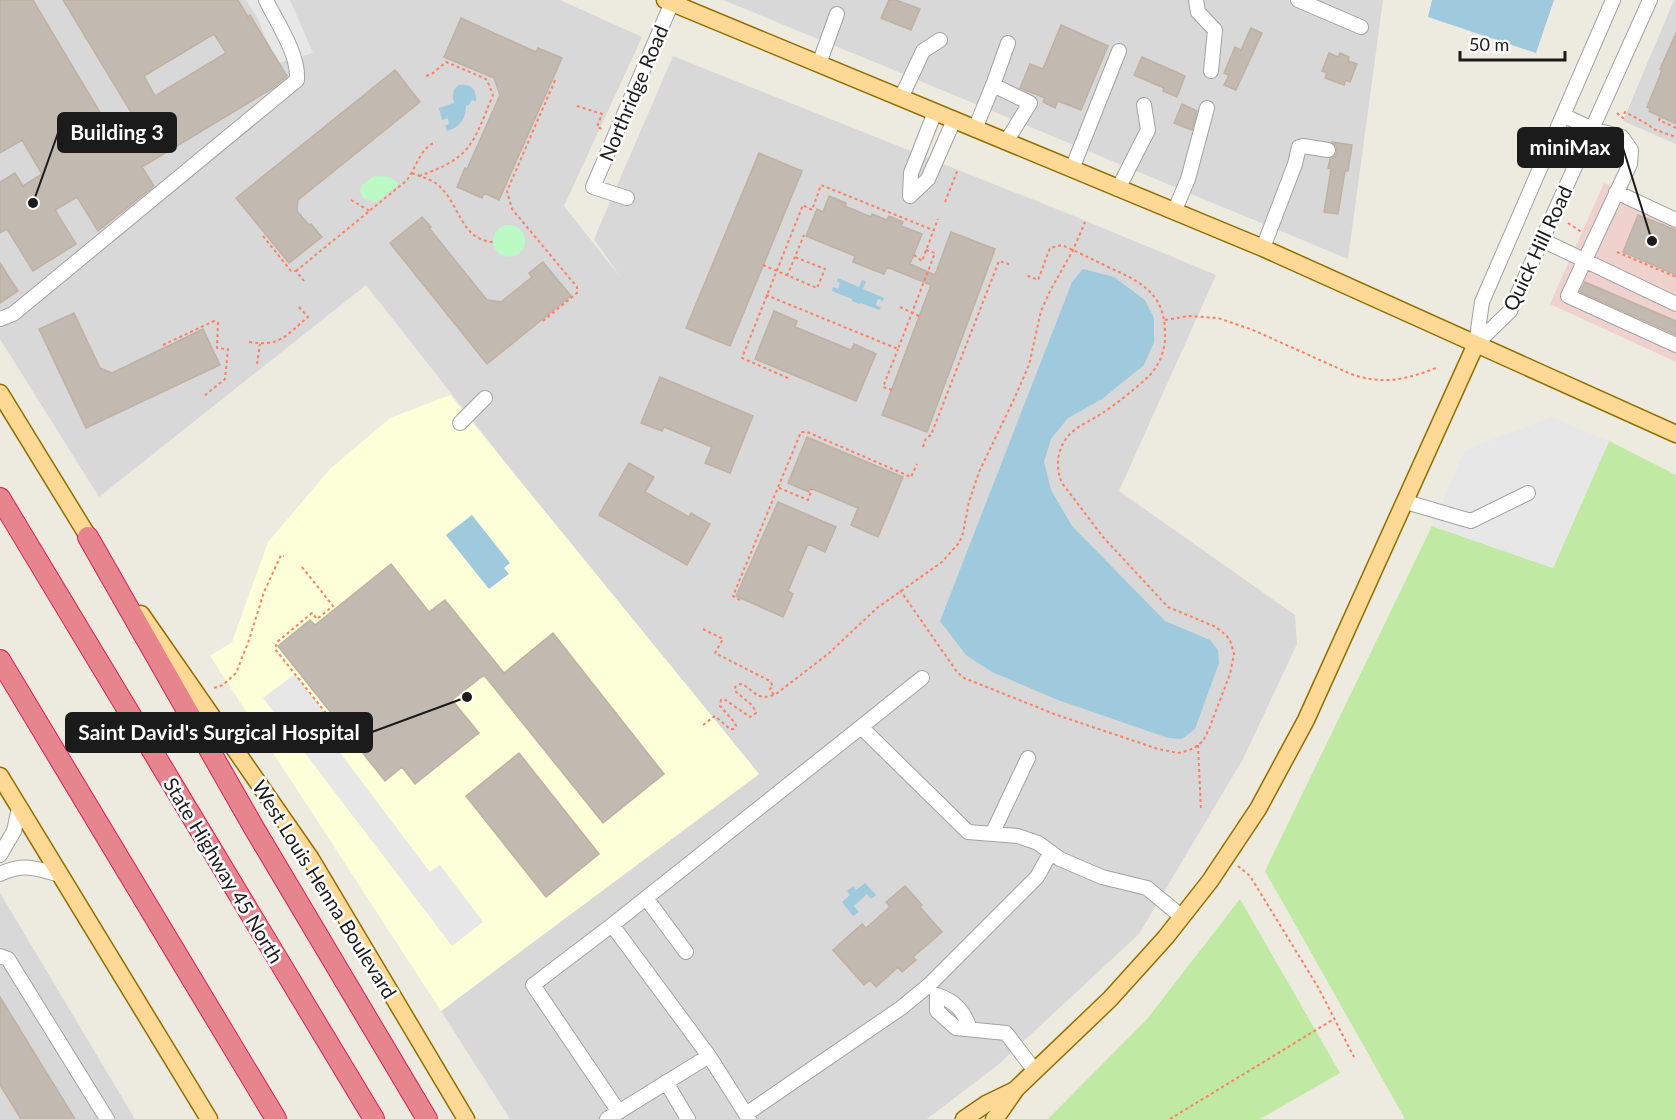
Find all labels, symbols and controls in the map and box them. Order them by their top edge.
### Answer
street label: Northridge Road [594,21,672,165]
scale bar [1460,24,1565,62]
text: 50 m [1469,33,1509,55]
callout: Building 3 [58,113,176,152]
text: Building 3 [70,119,164,144]
callout: miniMax [1518,128,1623,167]
text: miniMax [1529,134,1611,159]
street label: Quick Hill Road [1497,182,1577,314]
callout: Saint David's Surgical Hospital [66,713,372,752]
text: Saint David's Surgical Hospital [78,719,360,744]
street label: State Highway 45 North [159,773,289,967]
street label: West Louis Henna Boulevard [248,775,402,1003]

